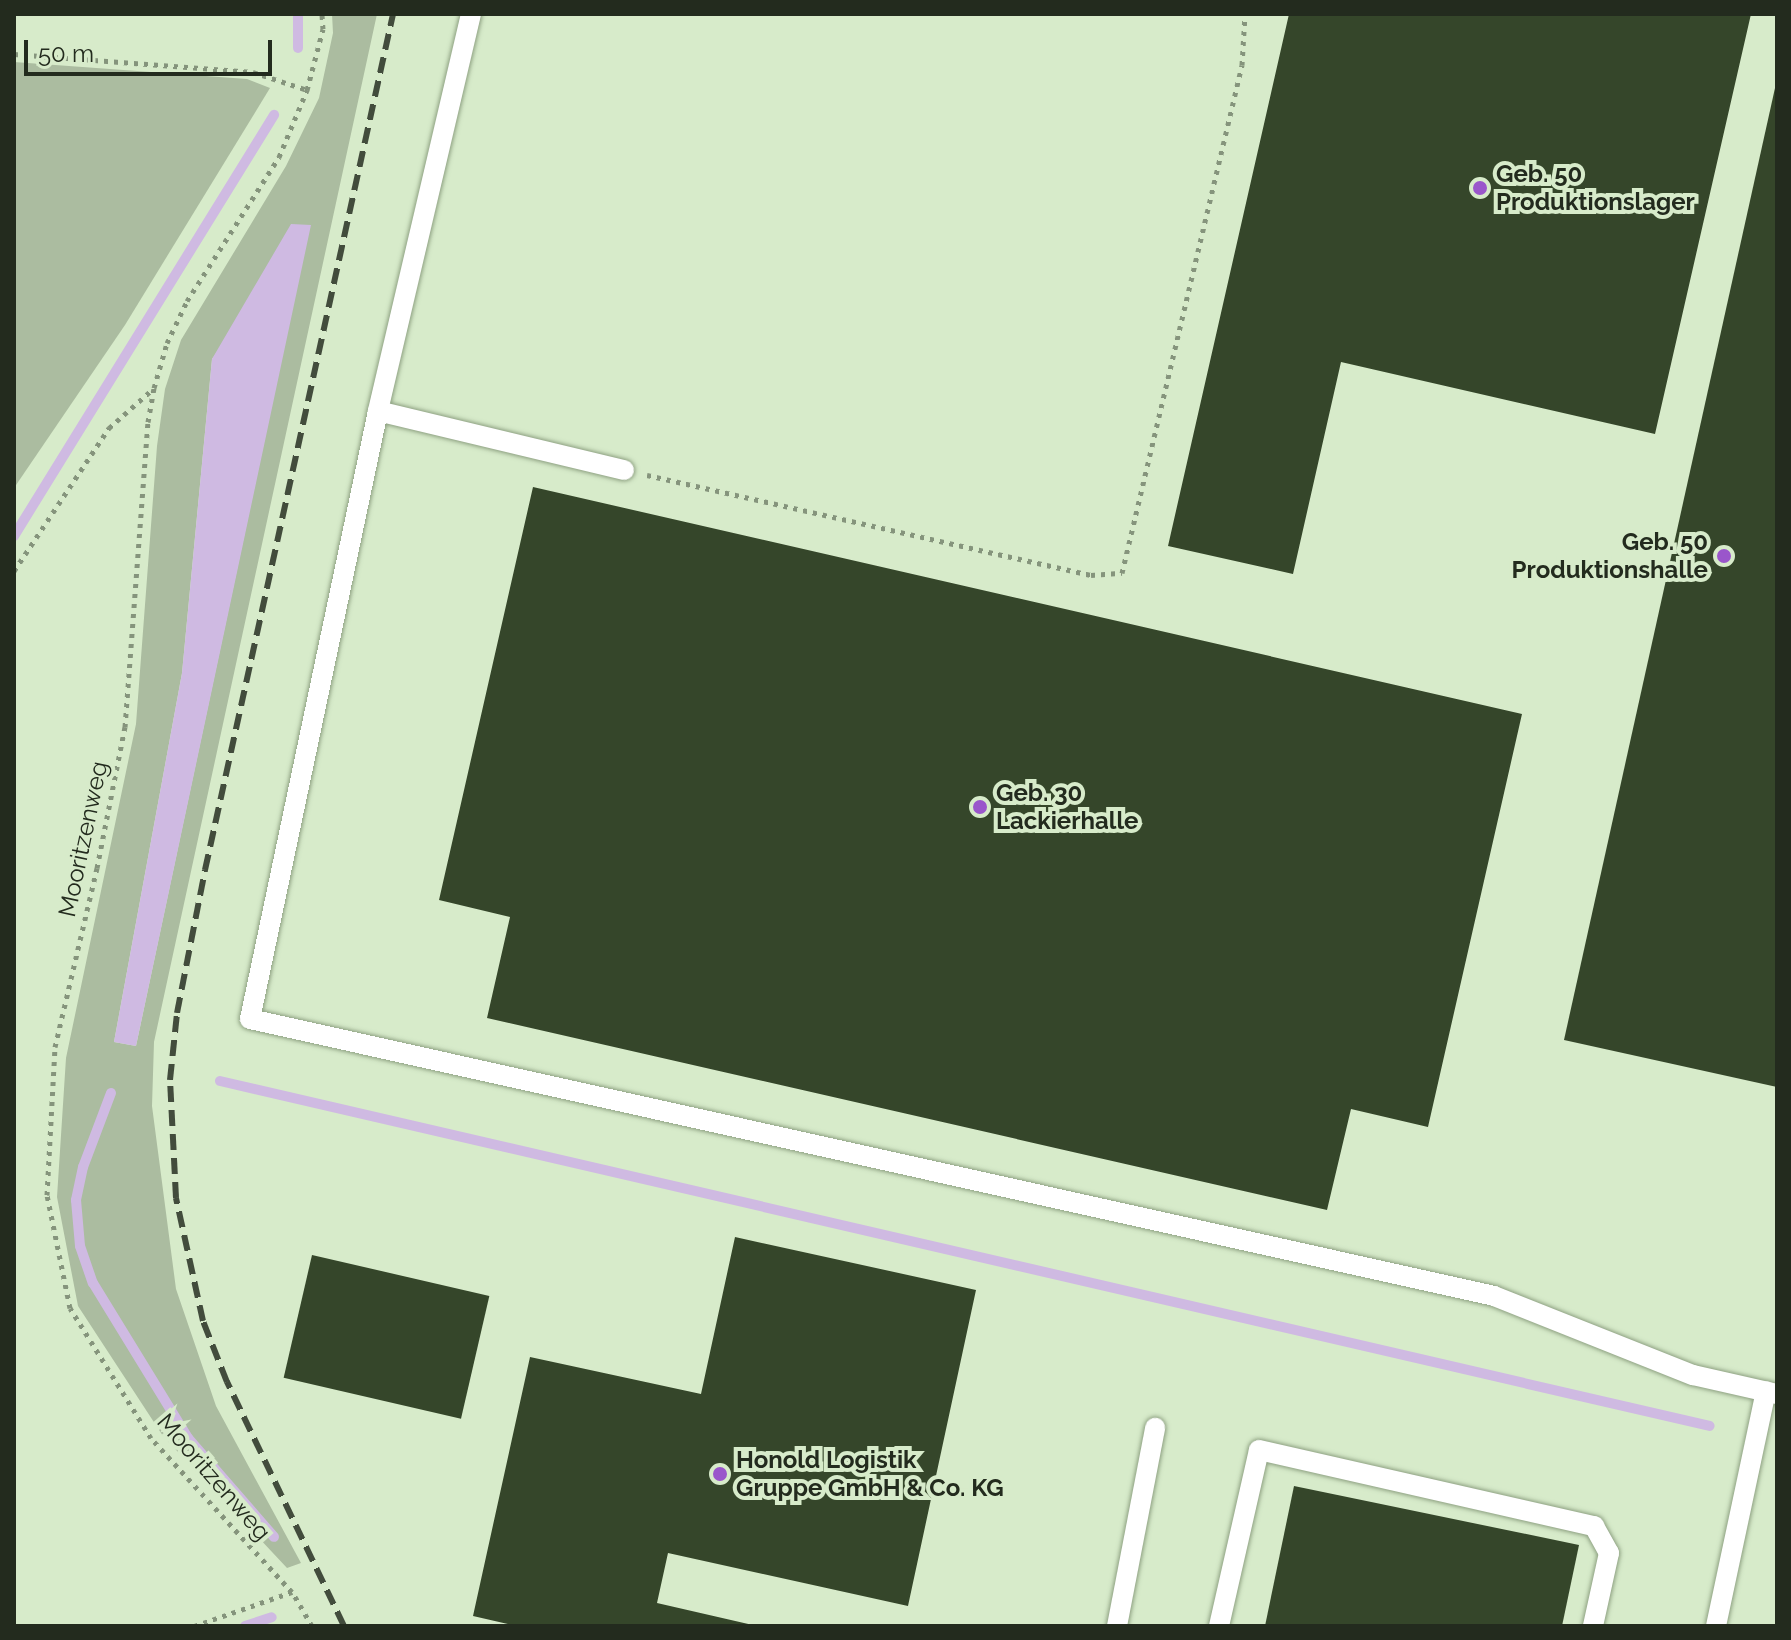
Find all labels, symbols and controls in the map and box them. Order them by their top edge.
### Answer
scale bar [28,24,276,74]
text: 50 m [38,39,94,68]
place label: Geb. 50 Produktionslager [1496,160,1695,216]
marker: Geb. 50 Produktionslager [1471,179,1489,197]
place label: Geb. 50 Produktionshalle [1512,528,1708,584]
marker: Geb. 50 Produktionshalle [1715,547,1733,565]
street label: Mooritzenweg [52,759,114,919]
place label: Geb. 30 Lackierhalle [996,779,1138,835]
marker: Geb. 30 Lackierhalle [971,798,989,816]
street label: Mooritzenweg [151,1408,277,1546]
place label: Honold Logistik Gruppe GmbH & Co. KG [736,1446,1004,1502]
marker: Honold Logistik Gruppe GmbH & Co. KG [711,1465,729,1483]

